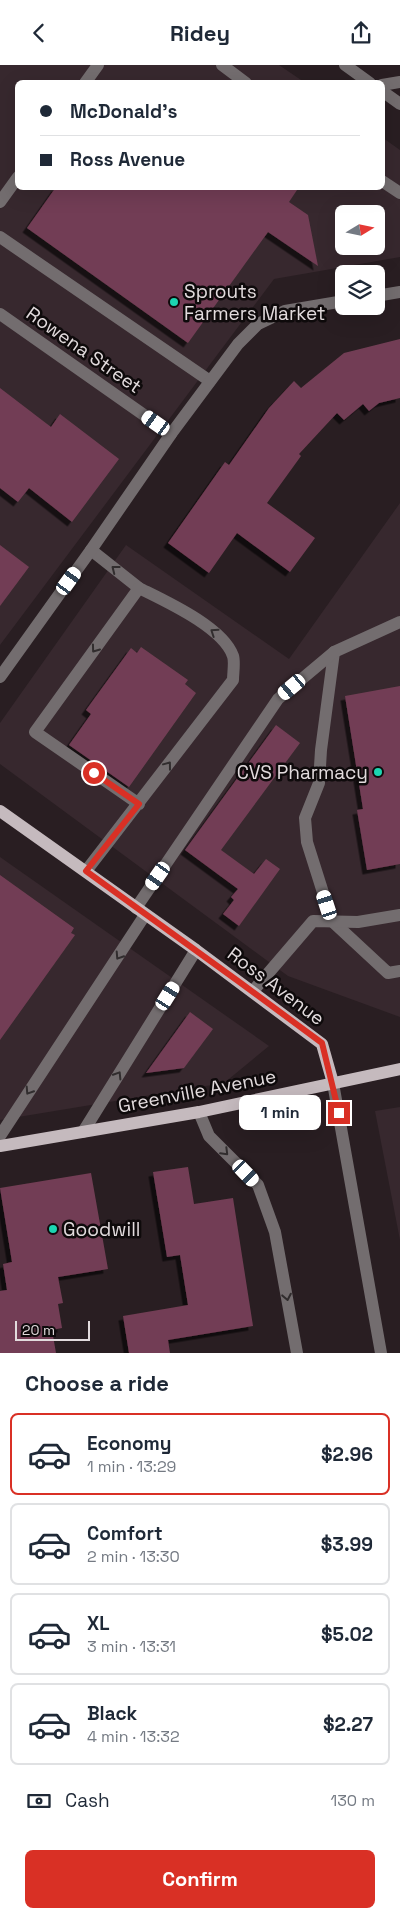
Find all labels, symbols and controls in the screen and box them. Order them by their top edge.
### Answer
icon: back [25,19,53,47]
text: Ridey [170,19,230,47]
icon: share [347,19,375,47]
text: McDonald's [70,99,177,124]
text: Ross Avenue [70,147,185,172]
north arrow [335,205,385,255]
map controls [335,205,385,315]
button: layers [335,265,385,315]
place label: Sprouts Farmers Market [184,279,326,326]
marker: Sprouts Farmers Market [168,296,180,308]
street label: Rowena Street [21,301,147,399]
car [139,408,172,438]
car [54,564,83,598]
one-way arrow [112,566,121,574]
one-way arrow [210,629,219,638]
one-way arrow [92,643,101,653]
car [275,672,308,702]
place label: CVS Pharmacy [237,760,368,785]
one-way arrow [162,761,171,771]
route start [83,762,105,784]
marker: CVS Pharmacy [372,766,384,778]
car [143,859,172,893]
car [315,888,338,922]
street label: Ross Avenue [222,941,330,1031]
one-way arrow [116,950,125,959]
car [153,979,182,1013]
street label: Greenville Avenue [116,1063,278,1119]
one-way arrow [112,1072,122,1081]
one-way arrow [26,1086,36,1095]
callout: 1 min [239,1095,322,1131]
text: 1 min [260,1102,300,1123]
route end [328,1102,350,1124]
one-way arrow [219,1146,228,1155]
car [230,1157,261,1189]
place label: Goodwill [63,1217,140,1242]
marker: Goodwill [47,1223,59,1235]
one-way arrow [281,1293,292,1301]
scale bar [15,1318,90,1341]
text: 20 m [22,1321,55,1339]
text: Choose a ride [25,1369,169,1397]
text: Economy [87,1431,171,1456]
icon: car [27,1432,72,1477]
text: $2.96 [321,1442,373,1467]
text: 1 min · 13:29 [87,1456,176,1477]
text: Comfort [87,1521,163,1546]
icon: car [27,1522,72,1567]
text: $3.99 [321,1532,373,1557]
text: 2 min · 13:30 [87,1546,180,1567]
text: XL [87,1611,110,1636]
icon: car [27,1612,72,1657]
text: $5.02 [321,1622,373,1647]
text: 3 min · 13:31 [87,1636,176,1657]
text: Black [87,1701,137,1726]
icon: car [27,1702,72,1747]
text: $2.27 [323,1712,373,1737]
text: 4 min · 13:32 [87,1726,180,1747]
icon: cash [25,1787,53,1815]
text: Cash [65,1788,110,1813]
text: 130 m [331,1790,375,1811]
button: Confirm [25,1850,375,1908]

